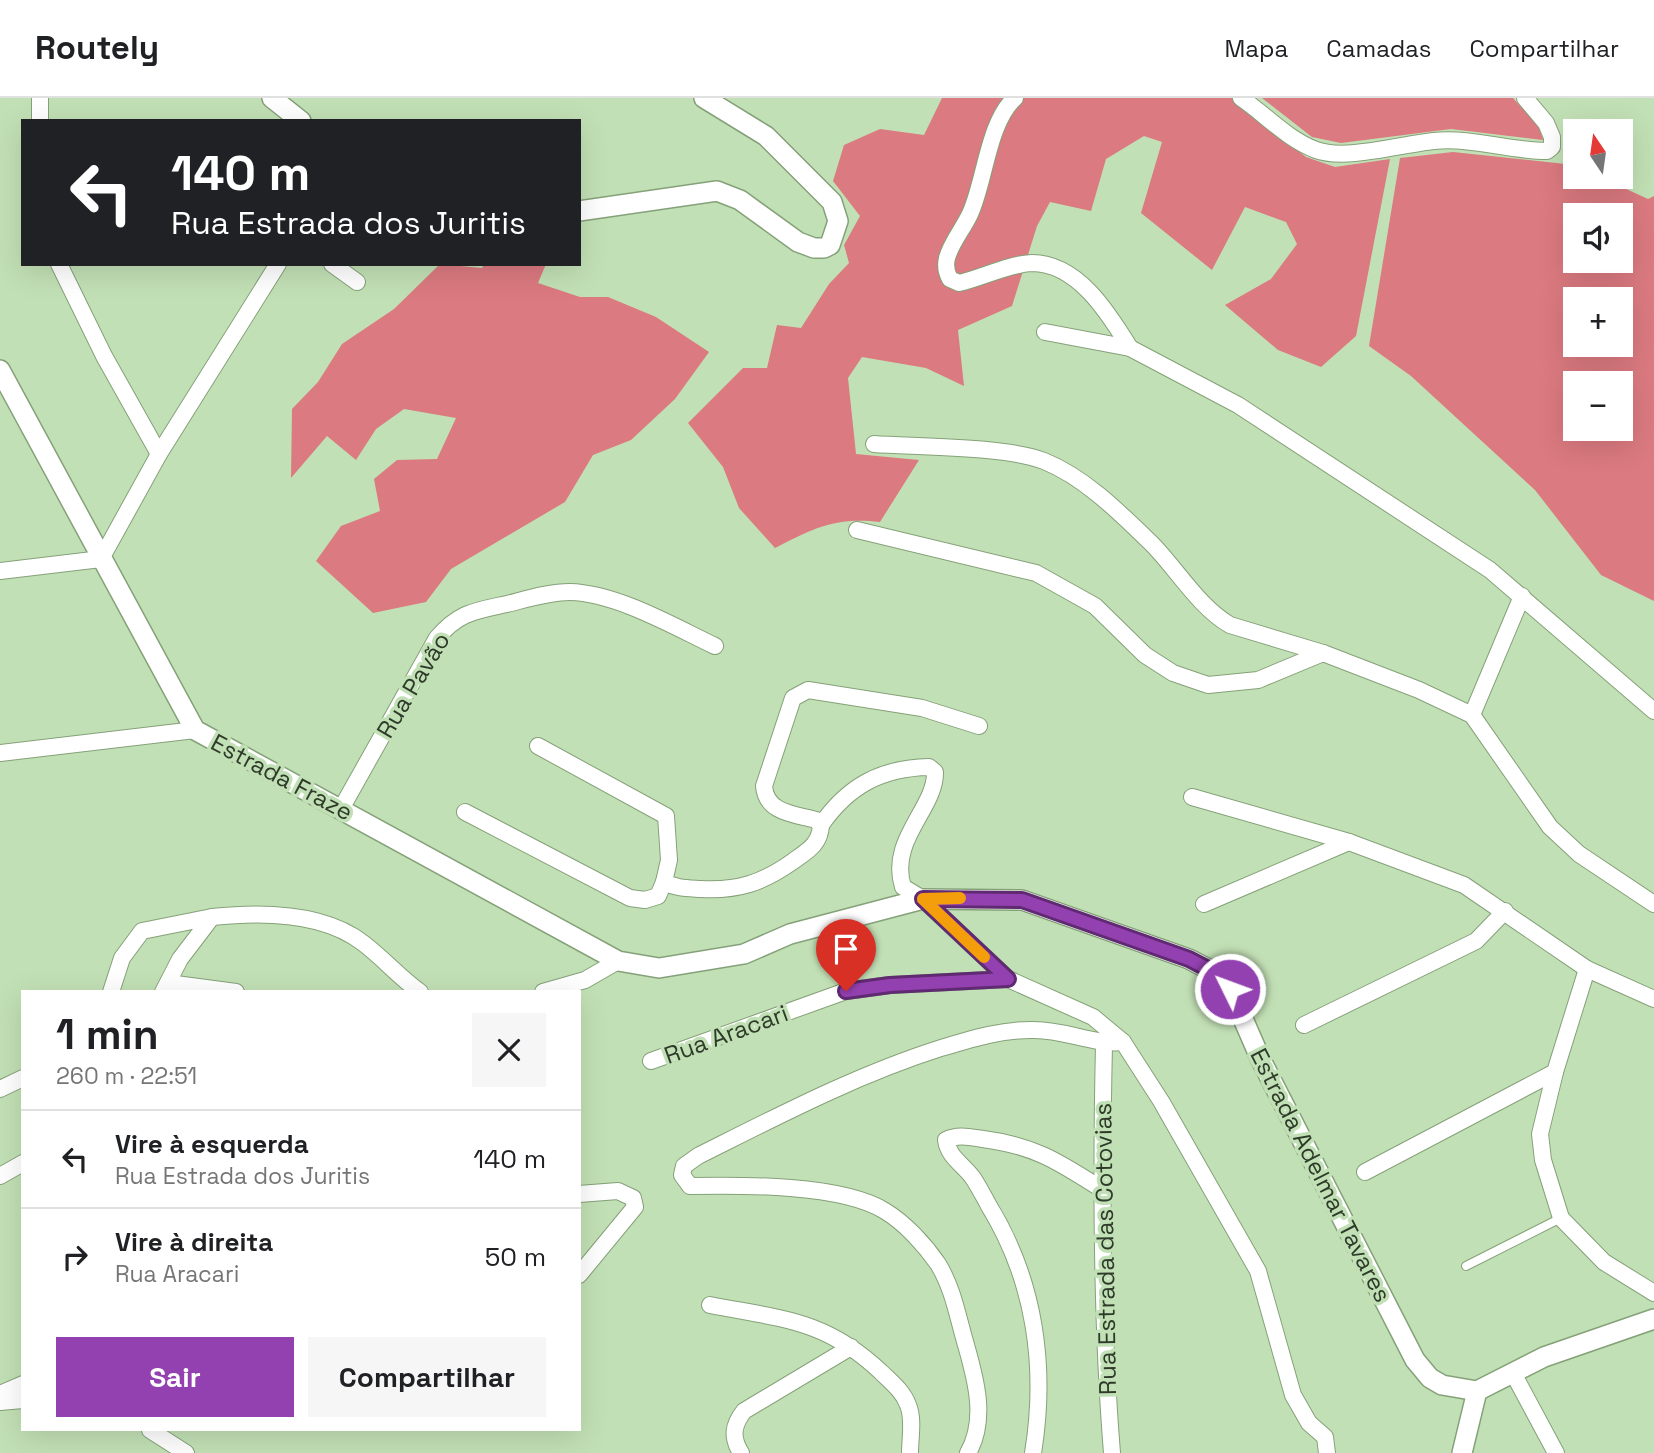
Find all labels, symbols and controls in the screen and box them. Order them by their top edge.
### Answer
text: Routely [35,27,159,69]
text: Mapa [1224,33,1288,64]
text: Camadas [1326,33,1431,64]
text: Compartilhar [1469,33,1619,64]
north arrow [1563,119,1633,189]
map controls [1563,119,1633,441]
text: 140 m [171,142,310,204]
icon: left [56,147,147,238]
text: Rua Estrada dos Juritis [171,203,526,243]
button: sound [1563,203,1633,273]
button: + [1563,287,1633,357]
button: − [1563,371,1633,441]
street label: Rua Pavão [369,626,457,744]
street label: Estrada Fraze [206,727,358,827]
pin [816,919,876,991]
icon: arrive [827,930,865,968]
position arrow [1193,952,1267,1026]
street label: Rua Aracari [660,997,792,1071]
text: 1 min [56,1008,159,1061]
button: close [472,1013,546,1087]
street label: Estrada Adelmar Tavares [1243,1043,1399,1307]
text: 260 m · 22:51 [56,1061,197,1091]
street label: Rua Estrada das Cotovias [1087,1103,1123,1395]
text: Vire à esquerda [115,1127,309,1161]
icon: left [56,1140,94,1178]
text: 140 m [473,1142,546,1176]
text: Rua Estrada dos Juritis [115,1161,370,1191]
text: Vire à direita [115,1225,273,1259]
icon: right [56,1238,94,1276]
text: 50 m [485,1240,546,1274]
text: Rua Aracari [115,1259,239,1289]
button: Sair [56,1337,294,1417]
button: Compartilhar [308,1337,546,1417]

